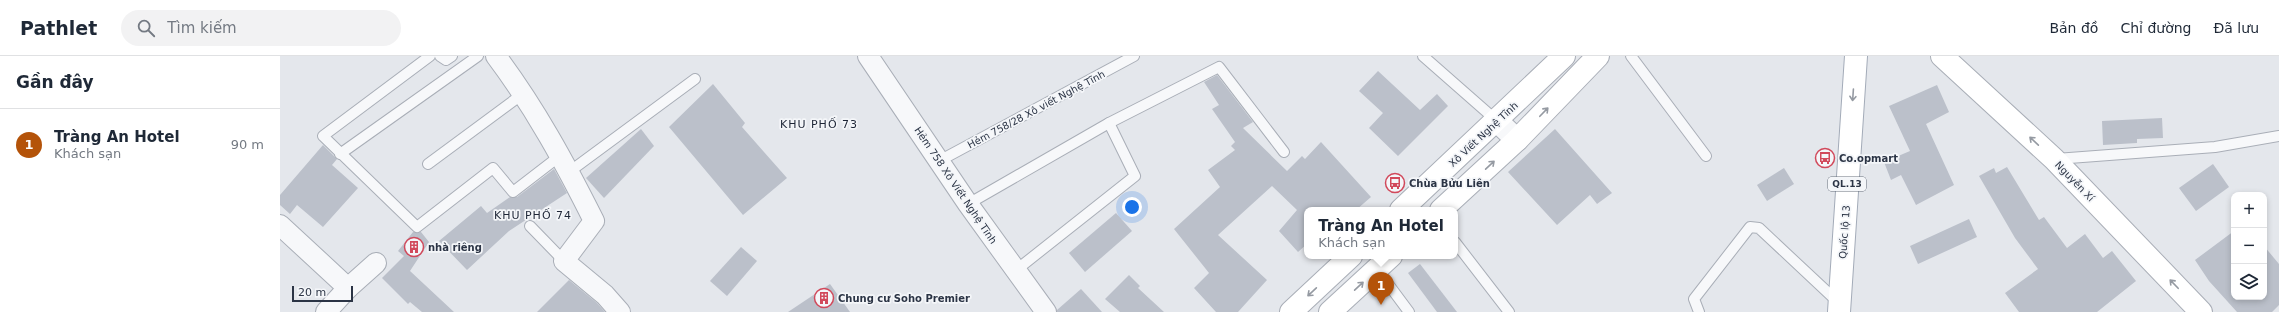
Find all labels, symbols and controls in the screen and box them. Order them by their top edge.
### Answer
search box [121,10,401,46]
text: Pathlet [20,17,97,39]
icon: search [135,17,157,39]
text: Tìm kiếm [167,19,237,37]
text: Bản đồ [2049,20,2098,36]
text: Chỉ đường [2120,20,2191,36]
text: Đã lưu [2213,20,2259,36]
street label: Hẻm 758/28 Xô viết Nghệ Tĩnh [966,68,1107,151]
text: Gần đây [16,72,94,92]
one-way arrow [1850,88,1857,101]
street label: Xô Viết Nghệ Tĩnh [1447,100,1521,170]
one-way arrow [1539,107,1549,117]
district label: KHU PHỐ 73 [780,117,858,131]
street label: Hẻm 758 Xô Viết Nghệ Tĩnh [911,125,999,246]
text: Tràng An Hotel [54,128,180,146]
one-way arrow [2029,136,2039,146]
text: 1 [24,137,34,152]
text: 90 m [231,137,264,152]
text: Khách sạn [54,146,121,161]
bus stop icon: Co.opmart [1814,147,1836,169]
place label: Co.opmart [1839,153,1898,164]
street label: Nguyễn Xí [2053,158,2098,205]
one-way arrow [1485,160,1496,169]
bus stop icon: Chùa Bửu Liên [1384,172,1406,194]
road number: QL.13 [1828,177,1866,191]
place label: Chùa Bửu Liên [1409,178,1490,189]
map controls [2231,192,2267,300]
button: + [2231,192,2267,228]
your location [1122,197,1142,217]
street label: Quốc lộ 13 [1837,205,1853,259]
popup [1304,207,1458,259]
district label: KHU PHỐ 74 [494,208,572,222]
text: Tràng An Hotel [1318,217,1444,235]
button: − [2231,228,2267,264]
text: Khách sạn [1318,235,1385,250]
building icon: nhà riêng [403,236,425,258]
place label: nhà riêng [428,242,482,253]
button: layers [2231,264,2267,300]
pin: 1 [1368,272,1394,305]
one-way arrow [2169,279,2179,289]
one-way arrow [1354,281,1364,290]
scale bar [292,284,353,303]
text: 20 m [298,286,326,299]
building icon: Chung cư Soho Premier [813,287,835,309]
one-way arrow [1307,287,1317,297]
place label: Chung cư Soho Premier [838,293,970,304]

